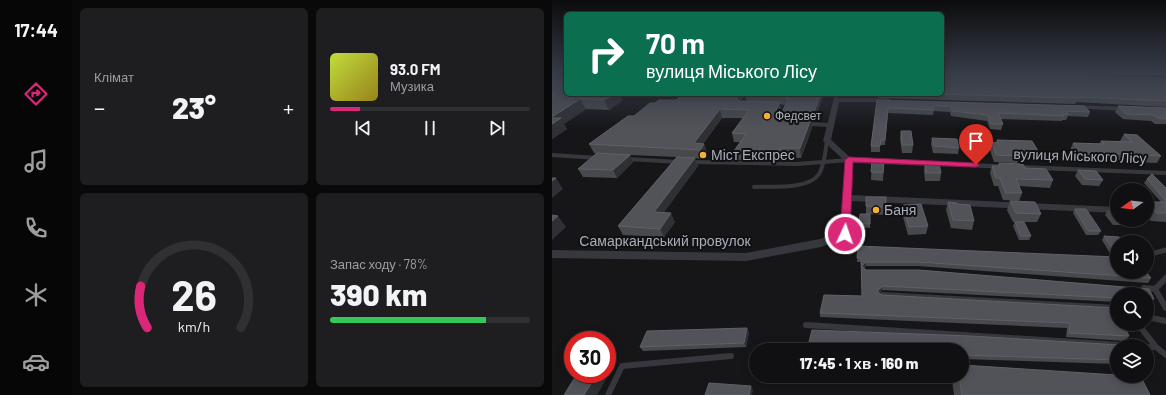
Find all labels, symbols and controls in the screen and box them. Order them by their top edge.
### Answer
text: 17:44 [14,19,58,41]
text: 70 m [646,26,705,60]
icon: right [580,28,632,80]
text: 93.0 FM [390,60,440,78]
text: вулиця Міського Лісу [646,60,817,82]
text: Клімат [94,69,134,85]
text: Музика [390,78,434,94]
icon: directions [22,80,50,108]
text: 23° [172,89,216,125]
text: − [94,94,105,120]
text: + [283,94,294,120]
place label: Федсвет [775,108,822,123]
marker: Федсвет [762,111,772,121]
icon: previous [352,117,374,139]
icon: pause [419,117,441,139]
icon: next [486,117,508,139]
pin [959,124,993,165]
icon: arrive [965,130,987,152]
street label: вулиця Міського Лісу [1013,145,1147,166]
place label: Міст Експрес [711,146,795,163]
icon: music [22,147,50,175]
marker: Міст Експрес [698,150,708,160]
north arrow [1110,183,1154,227]
map controls [1110,183,1154,383]
place label: Баня [884,201,916,218]
marker: Баня [871,205,881,215]
position arrow [824,213,866,255]
icon: phone [22,214,50,242]
street label: Самаркандський провулок [579,232,752,249]
button: sound [1110,235,1154,279]
text: Запас ходу · 78% [330,256,428,272]
text: 26 [171,269,217,319]
text: 390 km [330,276,427,312]
icon: climate [22,281,50,309]
button: search [1110,287,1154,331]
text: km/h [178,317,210,334]
speed limit sign: 30 [564,331,616,383]
button: layers [1110,339,1154,383]
icon: car [22,348,50,376]
text: 17:45 · 1 хв · 160 m [800,354,918,372]

